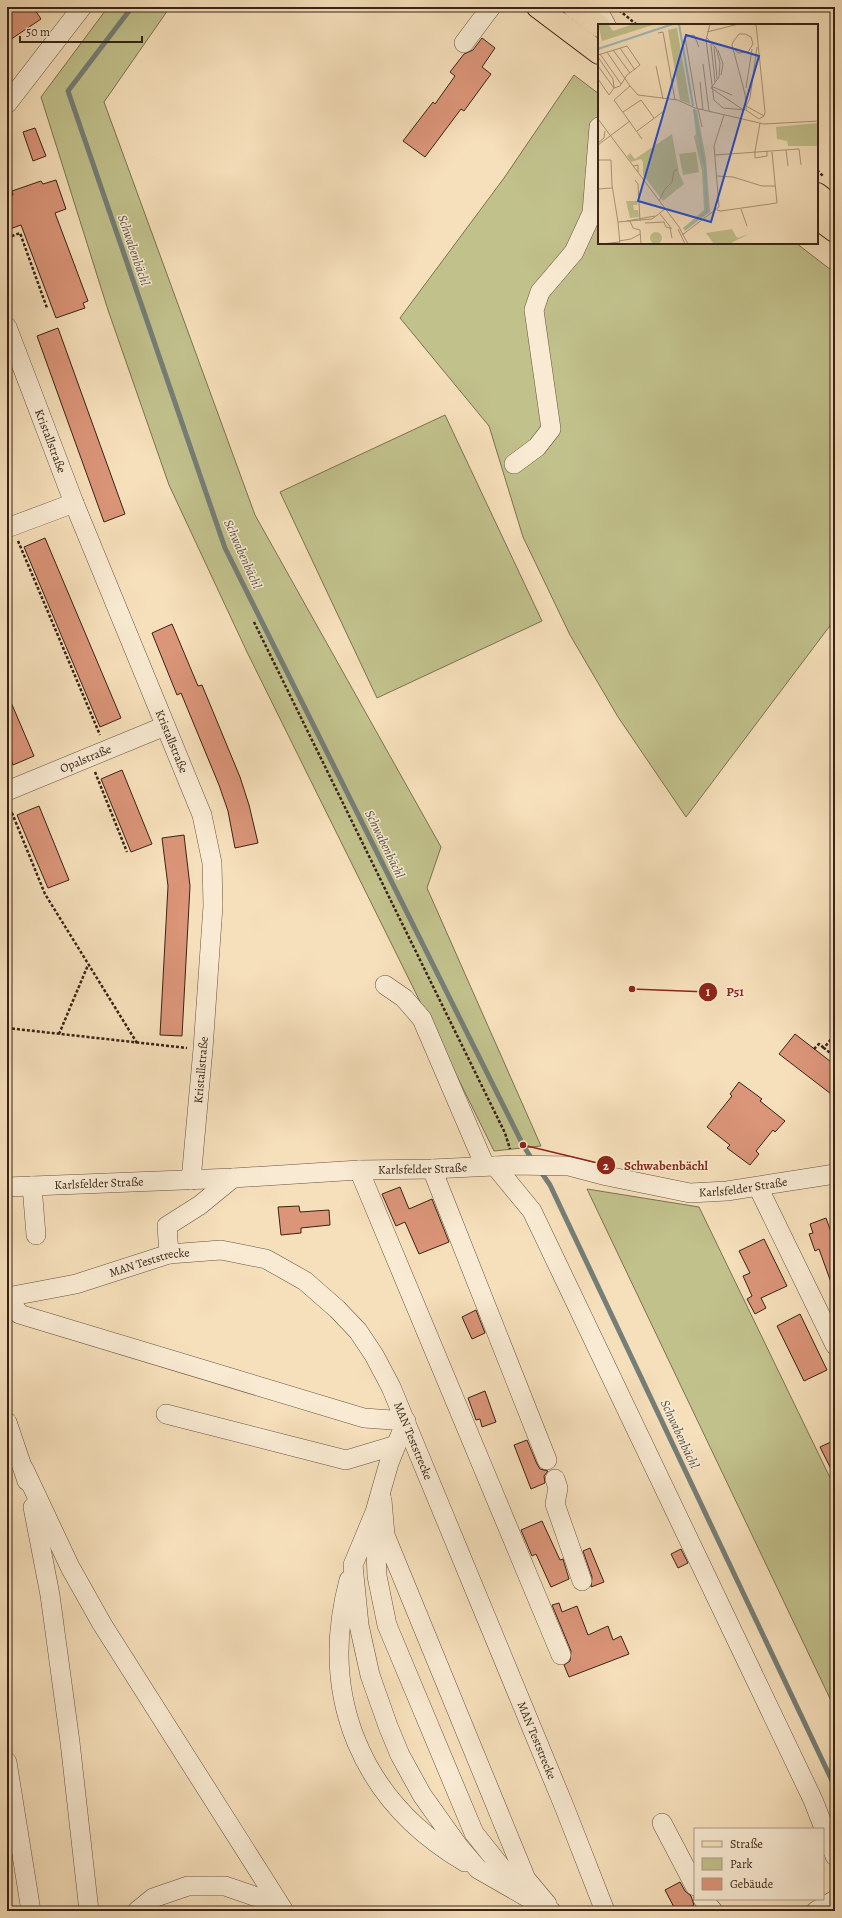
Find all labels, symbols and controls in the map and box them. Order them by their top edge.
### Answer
scale bar [20,18,142,44]
text: 50 m [26,24,50,40]
inset map [598,24,818,244]
water label: Schwabenbächl [114,212,154,288]
street label: Kristallstraße [31,407,70,475]
water label: Schwabenbächl [220,517,266,592]
street label: Kristallstraße [152,707,192,776]
street label: Opalstraße [57,741,114,776]
water label: Schwabenbächl [361,807,409,882]
callout: P51 [698,979,752,1004]
text: P51 [726,983,744,1000]
text: 1 [706,984,711,1000]
street label: Kristallstraße [190,1036,212,1104]
callout: Schwabenbächl [596,1153,716,1178]
text: Schwabenbächl [624,1157,708,1174]
text: 2 [603,1158,609,1174]
street label: Karlsfelder Straße [378,1159,468,1178]
street label: Karlsfelder Straße [54,1174,144,1193]
street label: Karlsfelder Straße [698,1174,788,1201]
street label: MAN Teststrecke [107,1244,190,1281]
water label: Schwabenbächl [657,1397,704,1472]
street label: MAN Teststrecke [390,1399,436,1482]
street label: MAN Teststrecke [514,1699,560,1782]
legend [694,1828,824,1900]
text: Straße [730,1836,763,1852]
text: Park [730,1856,753,1872]
text: Gebäude [730,1876,773,1892]

